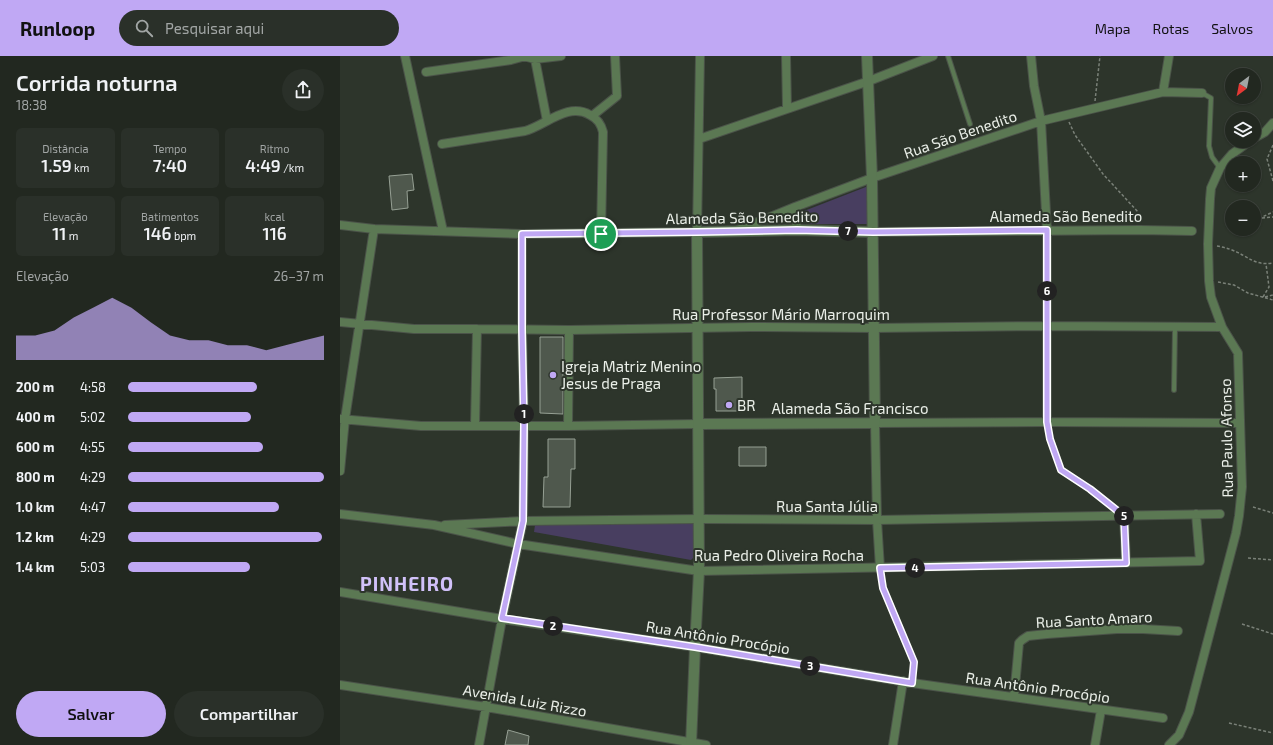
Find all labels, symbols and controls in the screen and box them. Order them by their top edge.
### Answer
search box [119,10,399,46]
text: Runloop [20,17,95,40]
icon: search [133,17,155,39]
text: Pesquisar aqui [165,19,264,37]
text: Mapa [1095,20,1131,37]
text: Rotas [1153,20,1189,37]
text: Salvos [1211,20,1253,37]
north arrow [1225,68,1261,104]
map controls [1225,68,1261,236]
text: Corrida noturna [16,69,178,95]
button: share [282,69,324,111]
text: 18:38 [16,97,47,113]
street label: Rua São Benedito [901,106,1019,162]
button: layers [1225,112,1261,148]
text: Distância [42,142,89,155]
text: Tempo [153,142,187,155]
text: Ritmo [260,142,289,155]
text: 1.59 [41,155,72,175]
text: 7:40 [153,155,187,175]
text: 4:49 [245,155,281,175]
button: + [1225,156,1261,192]
text: km [72,161,89,174]
text: /km [281,161,304,174]
button: − [1225,200,1261,236]
street label: Alameda São Benedito [666,207,818,227]
street label: Alameda São Benedito [990,207,1142,225]
text: Elevação [43,210,88,223]
text: Batimentos [141,210,199,223]
text: kcal [265,210,285,223]
pin [584,217,618,251]
pin: 7 [838,221,858,241]
text: 11 [52,223,66,243]
text: 146 [144,223,171,243]
text: 116 [263,223,287,243]
icon: arrive [590,223,612,245]
text: 7 [845,224,851,237]
text: m [66,229,78,242]
text: bpm [171,229,196,242]
text: Elevação [16,268,69,284]
text: 26–37 m [273,268,324,284]
pin: 6 [1037,281,1057,301]
text: 6 [1044,284,1050,297]
street label: Rua Professor Mário Marroquim [672,305,890,323]
place label: Igreja Matriz Menino Jesus de Praga [561,357,701,392]
marker: Igreja Matriz Menino Jesus de Praga [548,370,558,380]
street label: Rua Paulo Afonso [1216,378,1236,498]
text: 200 m [16,379,54,395]
text: 4:58 [80,379,106,395]
place label: BR [737,396,756,414]
street label: Alameda São Francisco [771,399,929,417]
marker: BR [724,400,734,410]
pin: 1 [514,404,534,424]
text: 1 [522,407,526,420]
text: 400 m [16,409,55,425]
text: 5:02 [80,409,105,425]
text: 600 m [16,439,54,455]
text: 4:55 [80,439,105,455]
text: 800 m [16,469,55,485]
text: 4:29 [80,469,106,485]
street label: Rua Santa Júlia [776,497,878,515]
text: 1.0 km [16,499,55,515]
text: 4:47 [80,499,106,515]
pin: 5 [1114,506,1134,526]
text: 5 [1121,509,1127,522]
text: 1.2 km [16,529,54,545]
text: 4:29 [80,529,106,545]
street label: Rua Pedro Oliveira Rocha [694,546,864,564]
pin: 4 [905,558,925,578]
text: 1.4 km [16,559,55,575]
text: 5:03 [80,559,105,575]
text: 4 [911,561,919,574]
district label: PINHEIRO [360,572,454,595]
street label: Rua Santo Amaro [1035,607,1153,631]
pin: 2 [543,616,563,636]
street label: Rua Antônio Procópio [645,617,791,657]
text: 2 [550,619,556,632]
pin: 3 [800,656,820,676]
text: 3 [807,659,813,672]
street label: Rua Antônio Procópio [965,668,1111,706]
street label: Avenida Luiz Rizzo [462,680,588,720]
button: Salvar [16,691,166,737]
button: Compartilhar [174,691,324,737]

